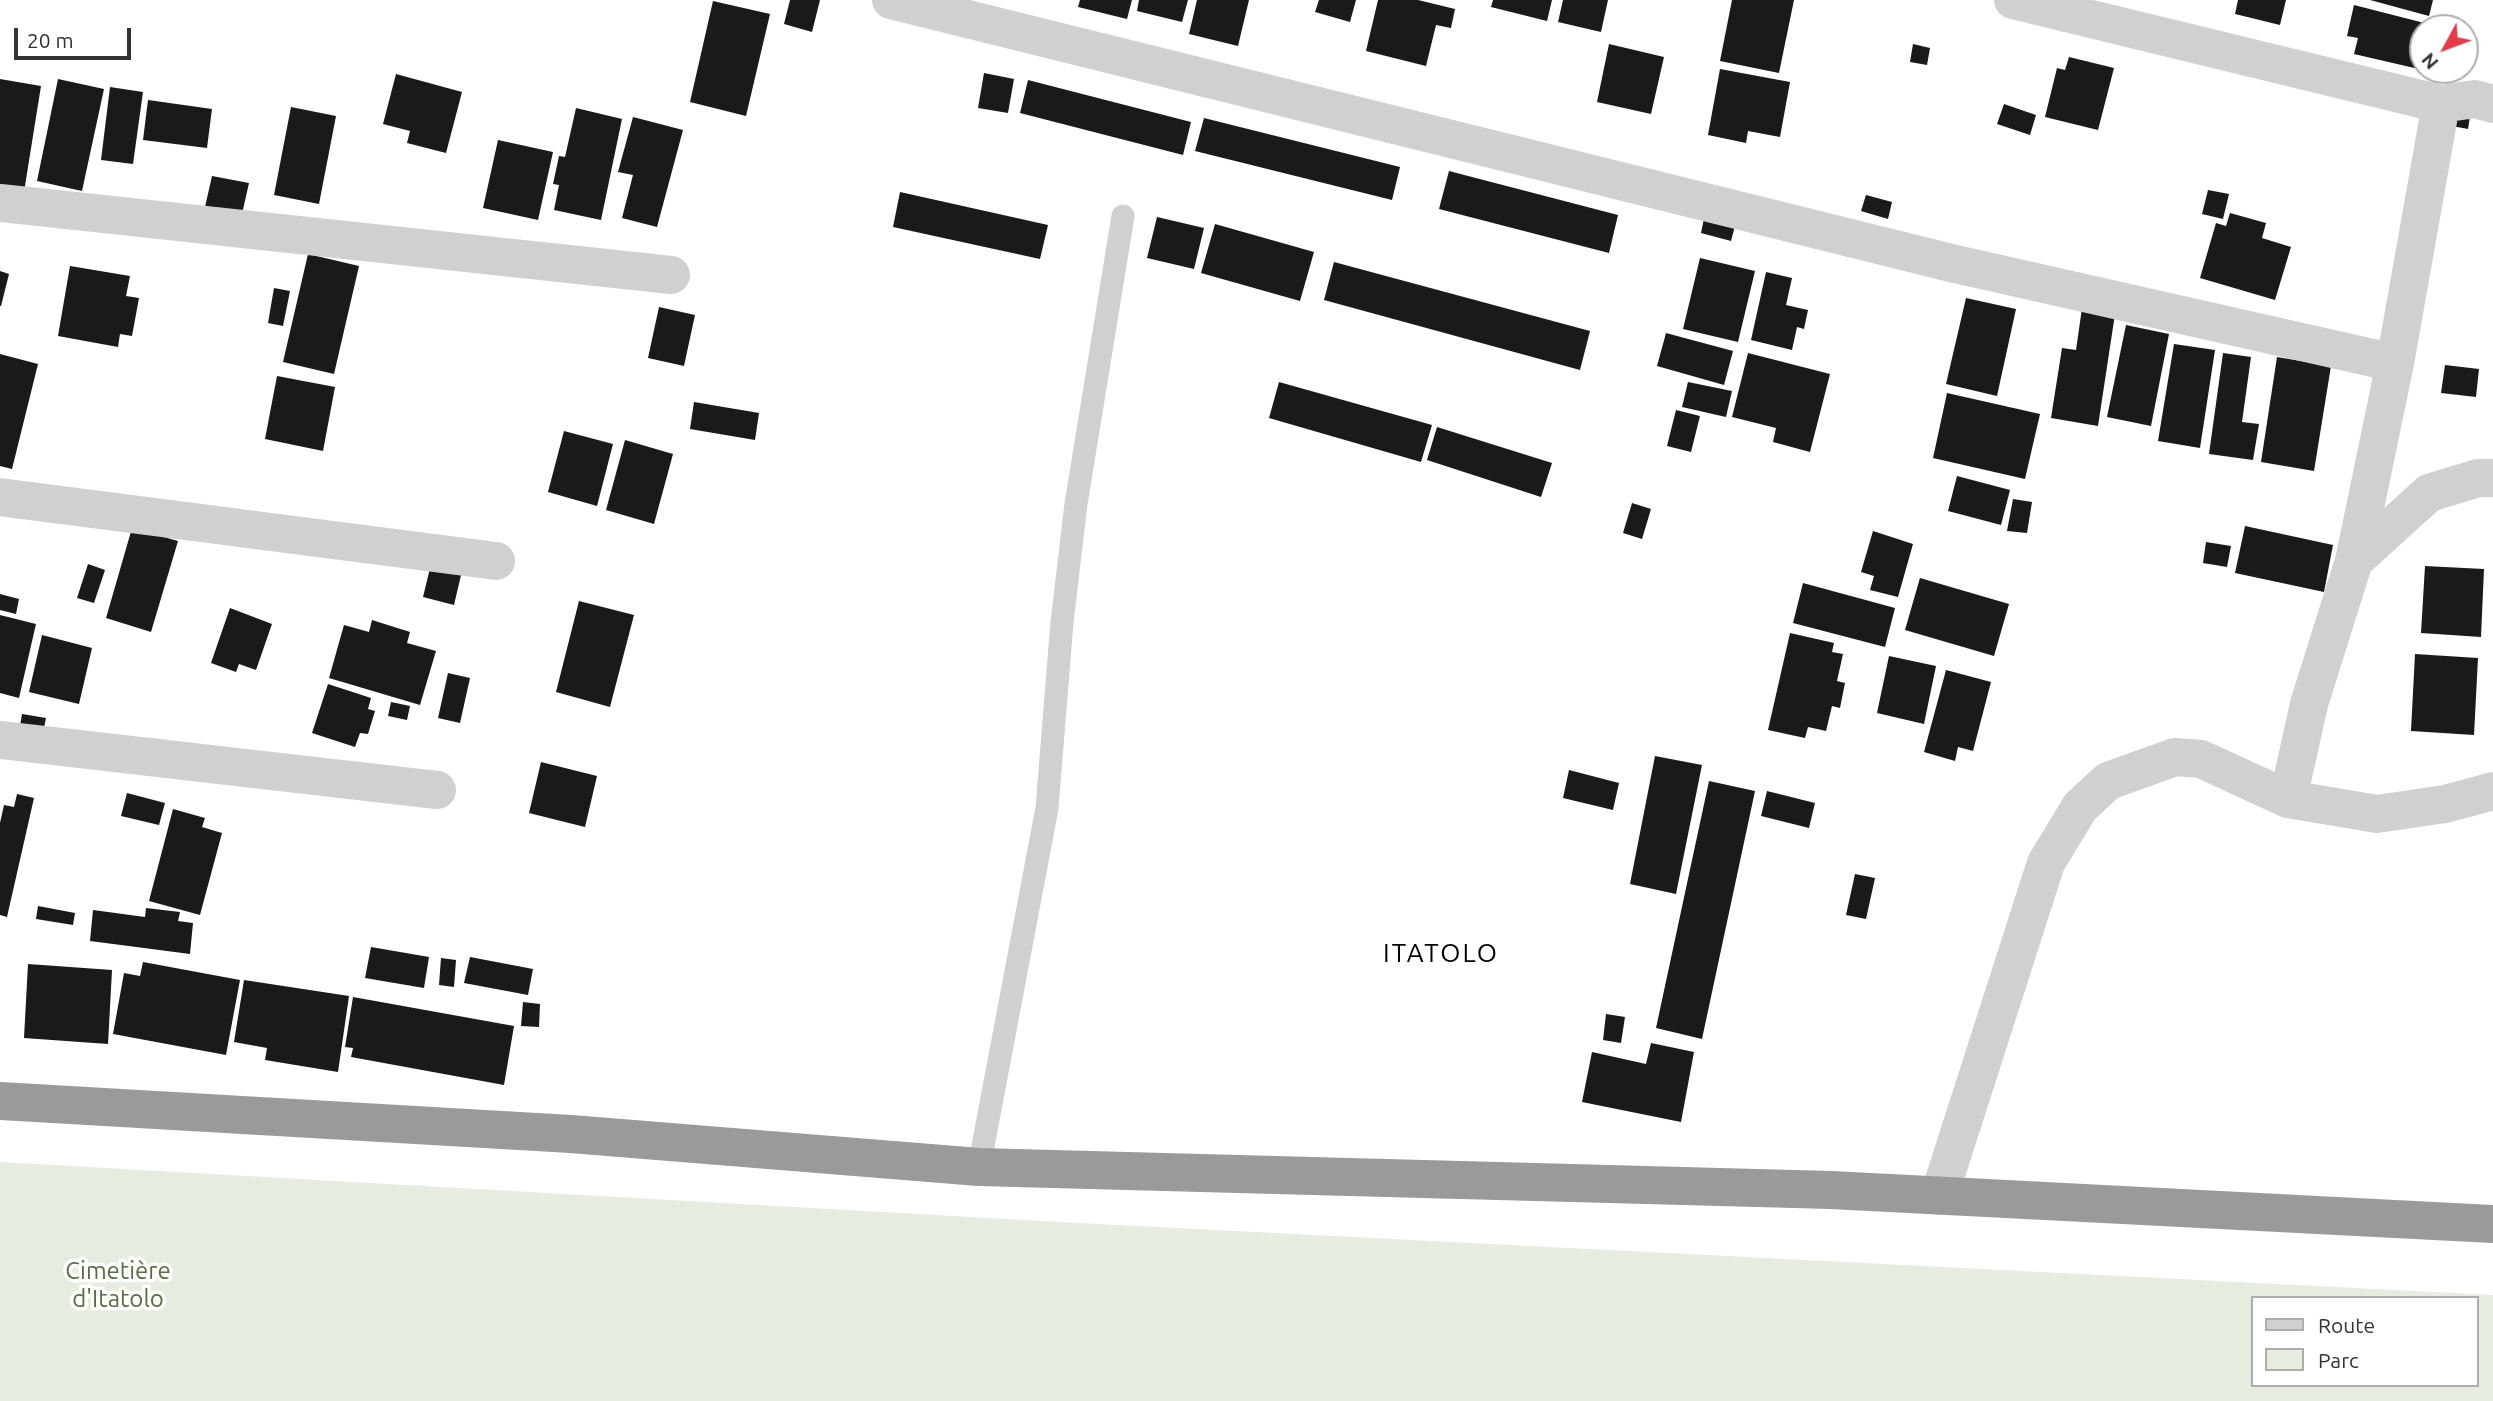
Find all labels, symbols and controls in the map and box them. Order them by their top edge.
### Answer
scale bar [18,14,135,58]
north arrow [2409,14,2479,84]
text: 20 m [27,28,74,52]
text: N [2417,49,2443,74]
district label: ITATOLO [1384,937,1498,969]
park label: Cimetière d'Itatolo [65,1257,171,1313]
legend [2252,1296,2479,1387]
text: Route [2318,1313,2375,1337]
text: Parc [2318,1348,2359,1372]

